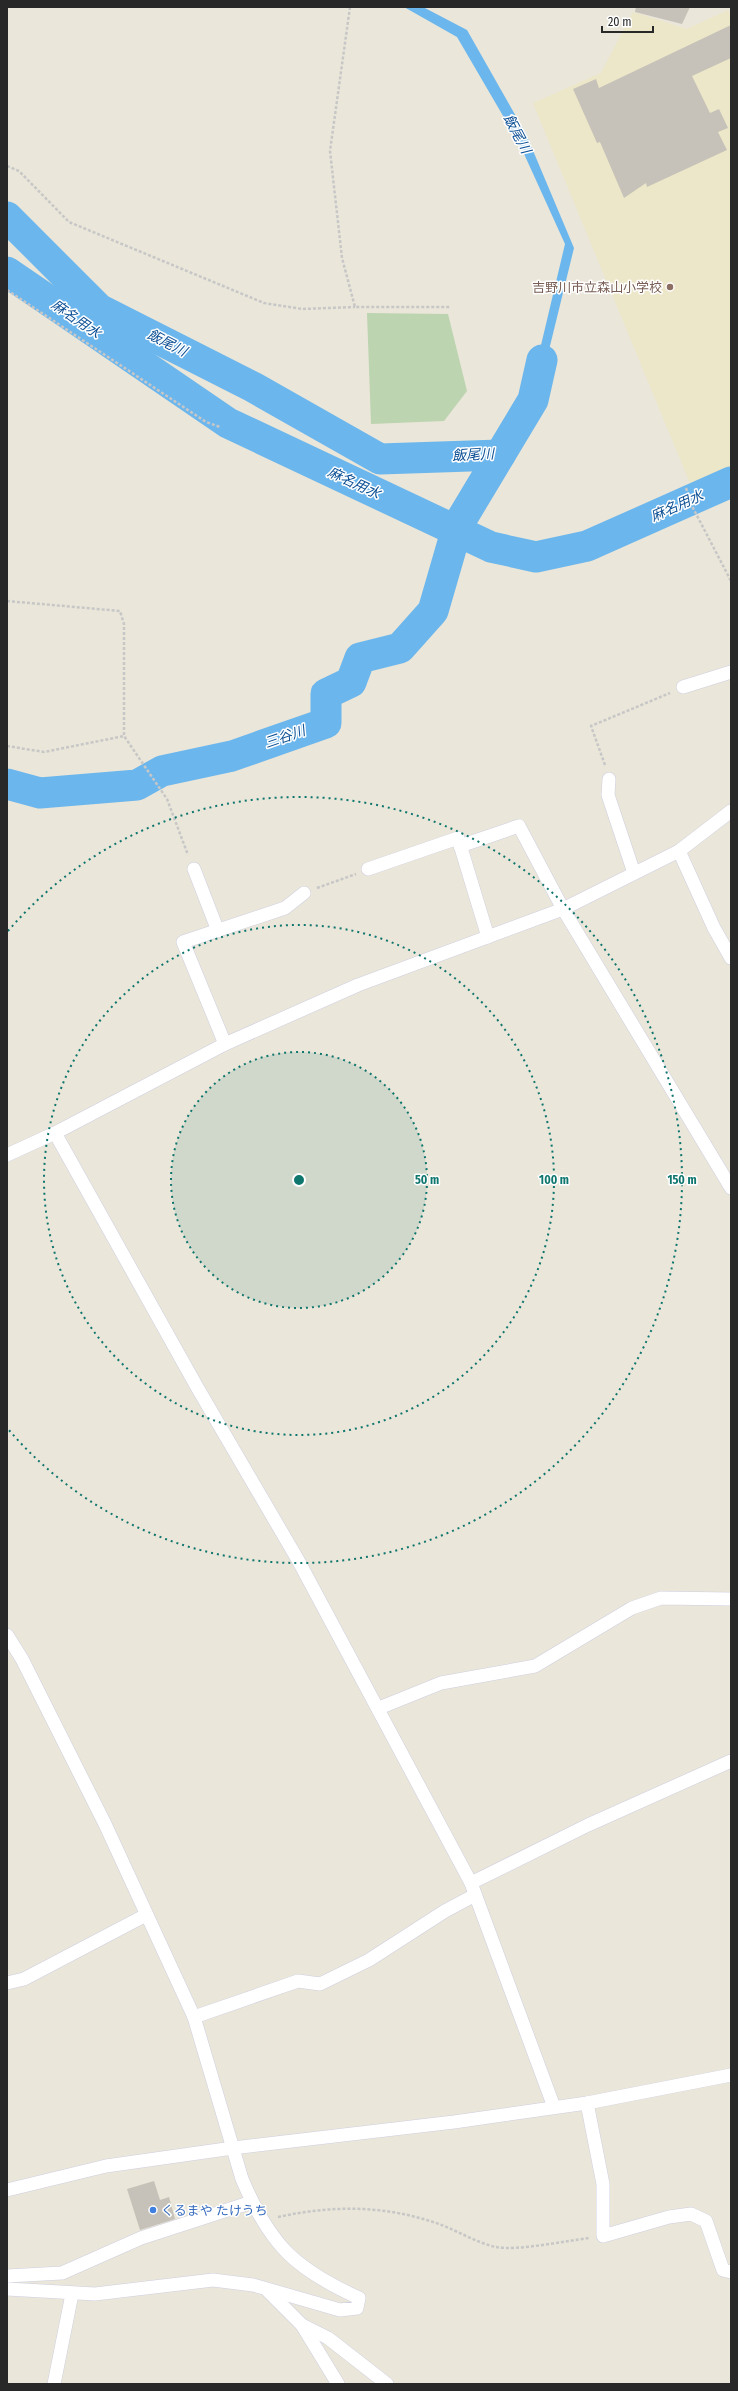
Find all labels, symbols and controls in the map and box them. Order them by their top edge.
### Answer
scale bar [602,8,653,34]
text: 20 m [608,15,632,29]
water label: 飯尾川 [500,111,535,158]
place label: 吉野川市立森山小学校 [532,280,662,295]
marker: 吉野川市立森山小学校 [665,282,675,292]
water label: 麻名用水 [48,296,105,343]
water label: 飯尾川 [144,326,191,361]
water label: 飯尾川 [452,445,496,465]
water label: 麻名用水 [325,463,385,503]
water label: 麻名用水 [648,486,708,525]
water label: 三谷川 [262,721,310,752]
centre of rings [292,1173,306,1187]
text: 50 m [415,1173,439,1187]
text: 100 m [539,1173,569,1187]
text: 150 m [667,1173,697,1187]
place label: くるまや たけうち [161,2203,268,2218]
marker: くるまや たけうち [148,2205,158,2215]

